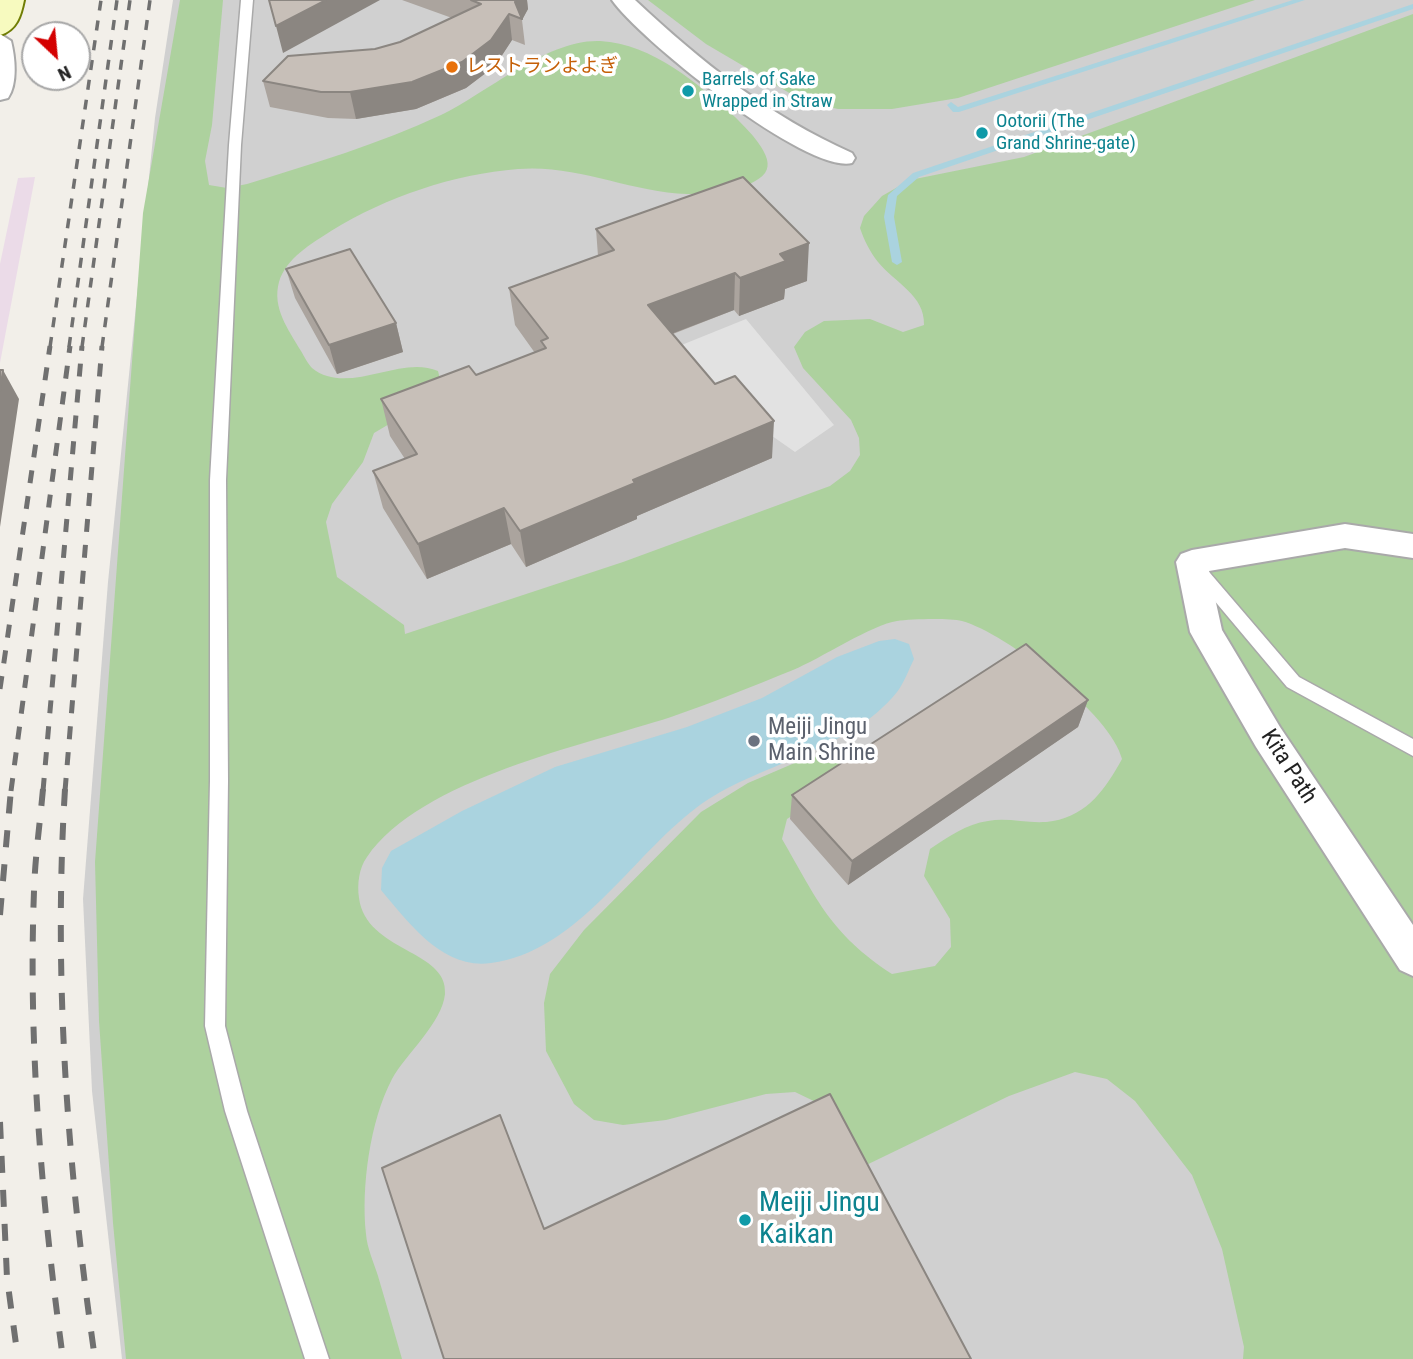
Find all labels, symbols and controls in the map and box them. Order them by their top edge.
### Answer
north arrow [21,21,91,91]
place label: レストランよよぎ [466,56,618,78]
marker: レストランよよぎ [444,59,460,75]
text: N [54,61,75,86]
place label: Barrels of Sake Wrapped in Straw [702,69,832,113]
marker: Barrels of Sake Wrapped in Straw [680,83,696,99]
place label: Ootorii (The Grand Shrine-gate) [996,111,1136,155]
marker: Ootorii (The Grand Shrine-gate) [974,125,990,141]
place label: Meiji Jingu Main Shrine [768,714,875,768]
street label: Kita Path [1254,725,1322,809]
marker: Meiji Jingu Main Shrine [746,733,762,749]
place label: Meiji Jingu Kaikan [759,1187,880,1253]
marker: Meiji Jingu Kaikan [737,1212,753,1228]

